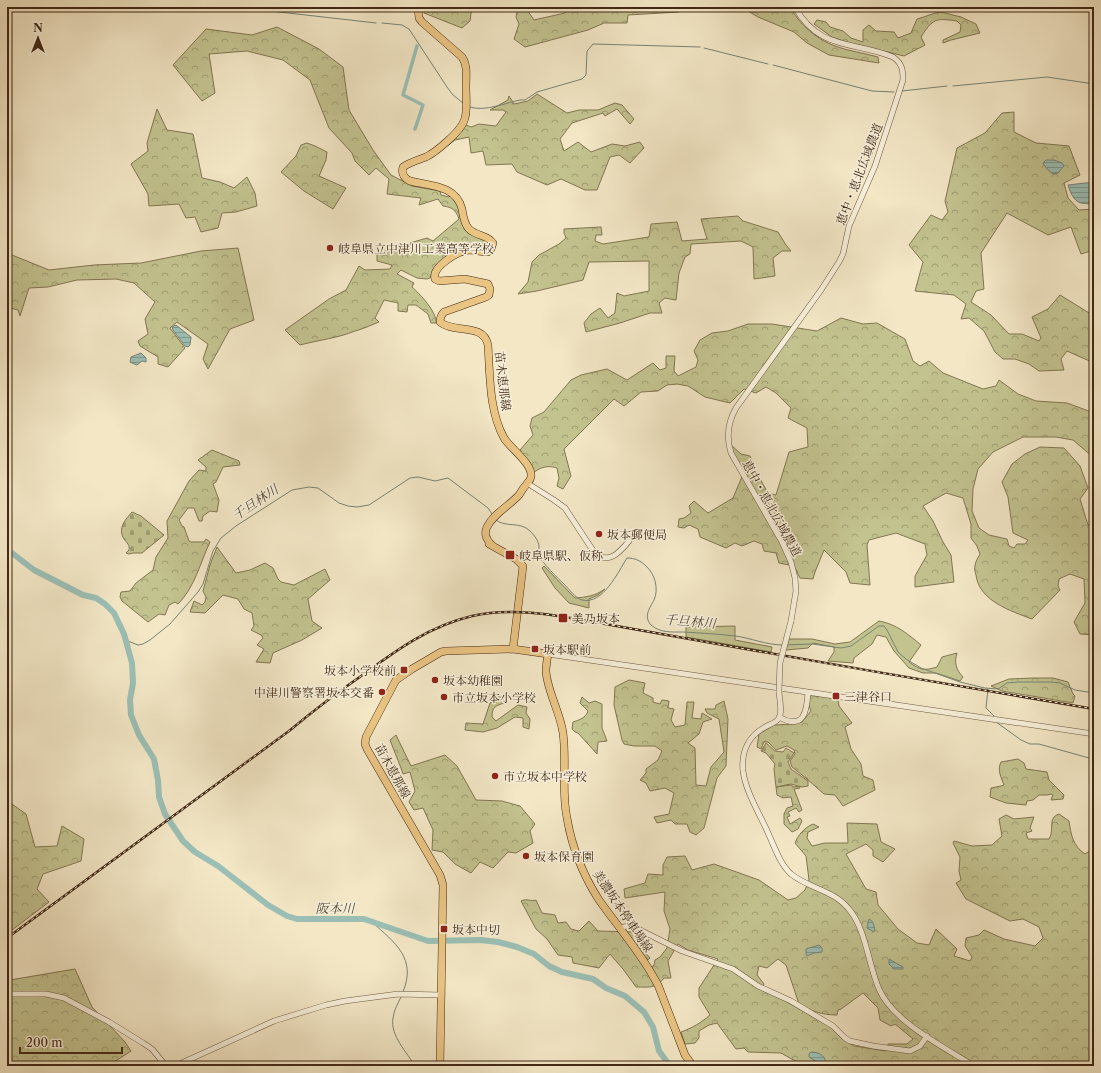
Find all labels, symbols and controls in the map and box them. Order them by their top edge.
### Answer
north arrow [18,18,58,58]
text: N [33,21,43,35]
street label: 恵中・恵北広域農道 [833,121,885,227]
place label: 岐阜県立中津川工業高等学校 [338,241,494,256]
marker: 岐阜県立中津川工業高等学校 [325,243,335,253]
street label: 苗木恵那線 [492,350,514,412]
street label: 恵中・恵北広域農道 [739,457,805,559]
water label: 千旦林川 [229,480,283,523]
place label: 坂本郵便局 [607,527,667,542]
marker: 坂本郵便局 [594,529,604,539]
place label: 岐阜県駅、仮称 [519,548,603,563]
marker: 岐阜県駅、仮称 [504,549,516,561]
place label: 美乃坂本 [572,611,620,626]
water label: 千旦林川 [663,611,719,631]
marker: 美乃坂本 [557,612,569,624]
place label: 坂本駅前 [543,642,591,657]
marker: 坂本駅前 [530,644,540,654]
place label: 坂本小学校前 [324,663,396,678]
marker: 坂本小学校前 [399,665,409,675]
place label: 坂本幼稚園 [443,673,503,688]
marker: 坂本幼稚園 [430,675,440,685]
place label: 中津川警察署坂本交番 [254,685,374,700]
marker: 中津川警察署坂本交番 [377,687,387,697]
place label: 三津谷口 [844,689,892,704]
place label: 市立坂本小学校 [452,690,536,705]
marker: 三津谷口 [831,691,841,701]
marker: 市立坂本小学校 [439,692,449,702]
street label: 苗木恵那線 [372,741,414,801]
place label: 市立坂本中学校 [503,769,587,784]
marker: 市立坂本中学校 [490,771,500,781]
place label: 坂本保育園 [534,849,594,864]
marker: 坂本保育園 [521,851,531,861]
street label: 美濃坂本停車場線 [590,867,656,955]
water label: 阪本川 [315,900,356,916]
place label: 坂本中切 [452,922,500,937]
marker: 坂本中切 [439,924,449,934]
scale bar [20,1029,122,1055]
text: 200 m [26,1035,63,1050]

